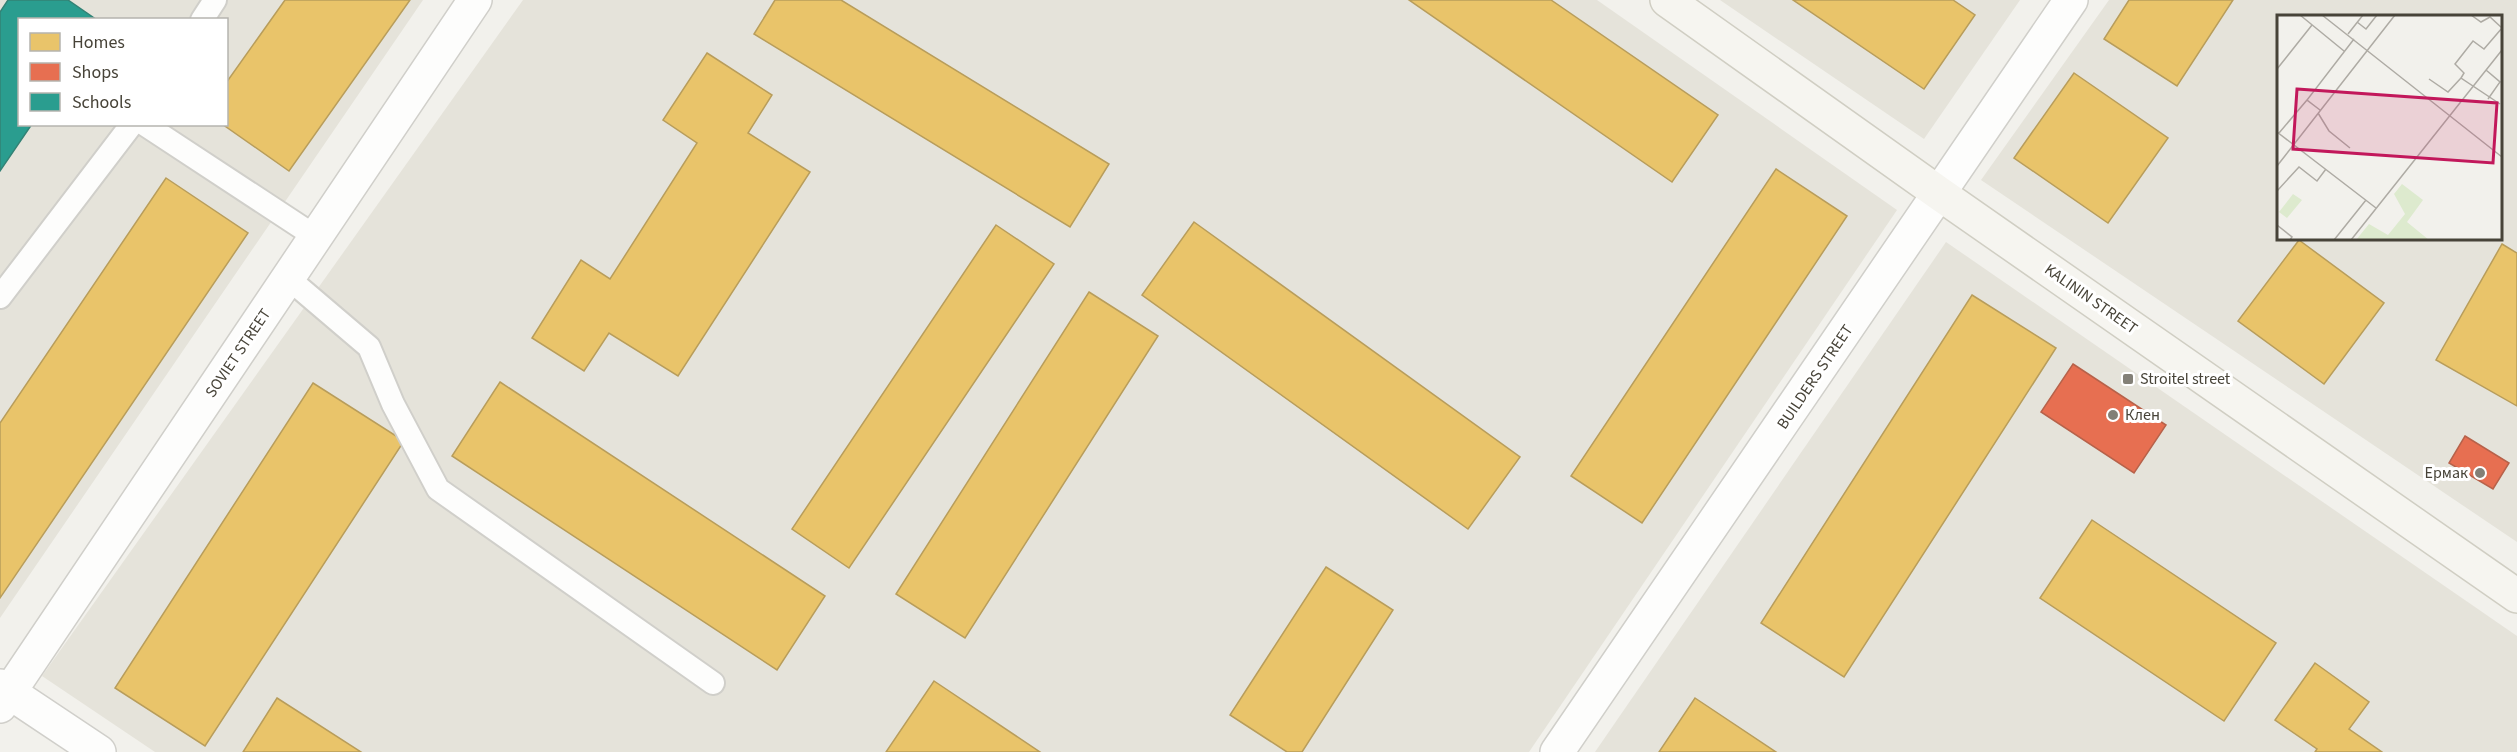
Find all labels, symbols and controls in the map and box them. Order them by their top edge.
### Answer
inset map [2277,15,2502,240]
legend [18,18,228,126]
text: Homes [72,30,125,55]
text: Shops [72,60,119,85]
text: Schools [72,90,131,115]
street label: KALININ STREET [2040,259,2142,340]
street label: SOVIET STREET [200,304,276,402]
street label: BUILDERS STREET [1772,320,1858,434]
place label: Stroitel street [2140,368,2231,390]
marker: Stroitel street [2121,372,2135,386]
place label: Клен [2125,404,2160,426]
marker: Клен [2106,408,2120,422]
place label: Ермак [2425,462,2468,484]
marker: Ермак [2473,466,2487,480]

